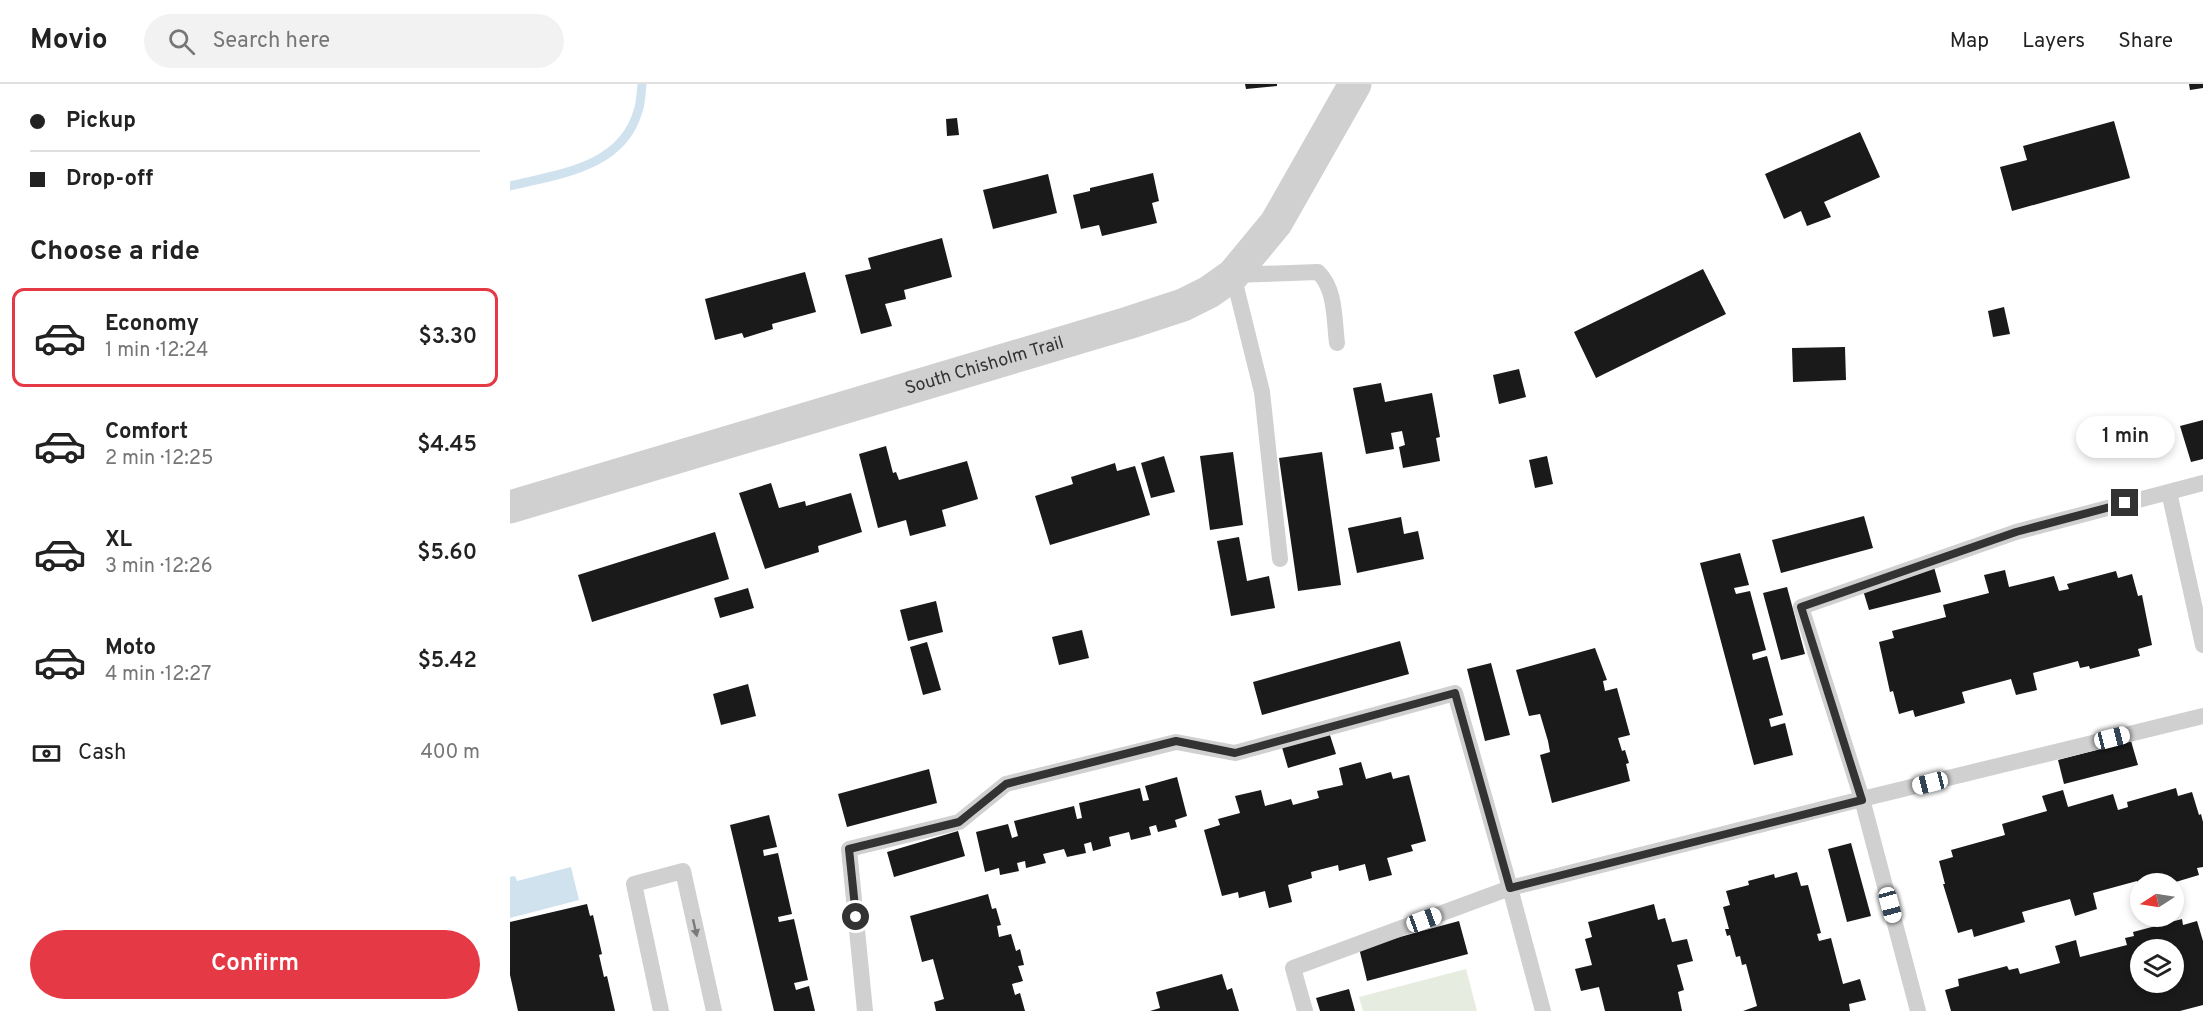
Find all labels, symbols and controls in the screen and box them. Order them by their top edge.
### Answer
search box [144,14,564,68]
text: Movio [30,23,108,59]
icon: search [165,25,198,58]
text: Search here [213,28,330,55]
text: Map [1950,28,1989,55]
text: Layers [2022,28,2085,55]
text: Share [2118,28,2173,55]
text: Pickup [66,108,136,135]
text: Drop-off [66,166,153,193]
text: Choose a ride [30,235,200,269]
icon: car [33,311,87,365]
text: Economy [105,311,199,338]
text: $3.30 [419,324,477,351]
street label: South Chisholm Trail [902,331,1067,400]
text: 1 min · 12:24 [105,338,209,364]
callout: 1 min [2076,416,2174,458]
icon: car [33,419,87,473]
text: Comfort [105,419,188,446]
text: 1 min [2102,424,2149,450]
text: $4.45 [417,432,477,459]
text: 2 min · 12:25 [105,446,213,472]
route end [2111,489,2138,516]
icon: car [33,527,87,581]
text: XL [105,527,132,554]
text: $5.60 [417,540,477,567]
text: 3 min · 12:26 [105,554,213,580]
icon: car [33,635,87,689]
text: Moto [105,635,156,662]
text: $5.42 [418,648,477,675]
text: 4 min · 12:27 [105,662,211,688]
car [2092,725,2132,751]
icon: cash [30,737,63,770]
text: Cash [78,740,127,767]
text: 400 m [420,740,480,766]
car [1910,770,1950,796]
north arrow [2130,873,2184,927]
map controls [2130,873,2184,993]
car [1877,885,1903,925]
route start [842,903,869,930]
car [1404,905,1444,935]
one-way arrow [691,919,701,938]
button: Confirm [30,930,480,999]
button: layers [2130,939,2184,993]

